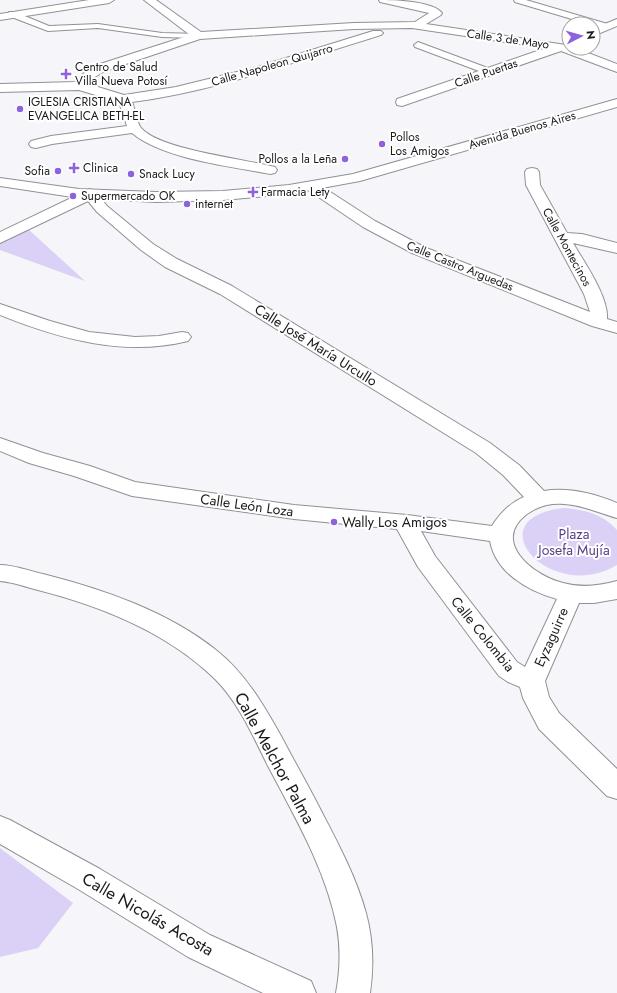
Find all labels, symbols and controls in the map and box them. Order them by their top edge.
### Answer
north arrow [561,16,601,56]
street label: Calle 3 de Mayo [466,24,551,54]
text: N [583,30,599,40]
street label: Calle Napoleon Quijarro [209,39,335,91]
street label: Calle Puertas [452,54,520,92]
place label: Centro de Salud Villa Nueva Potosí [75,58,168,90]
marker: Centro de Salud Villa Nueva Potosí [60,68,72,80]
place label: IGLESIA CRISTIANA EVANGELICA BETH-EL [28,93,145,125]
marker: IGLESIA CRISTIANA EVANGELICA BETH-EL [15,104,25,114]
street label: Avenida Buenos Aires [466,106,578,154]
place label: Pollos Los Amigos [390,128,449,160]
marker: Pollos Los Amigos [377,139,387,149]
place label: Pollos a la Leña [259,150,337,168]
marker: Pollos a la Leña [340,154,350,164]
place label: Clinica [83,159,118,177]
place label: Sofia [25,162,50,180]
marker: Clinica [68,162,80,174]
place label: Snack Lucy [139,165,195,183]
marker: Sofia [53,166,63,176]
marker: Snack Lucy [126,169,136,179]
place label: Farmacia Lety [261,183,330,201]
place label: Supermercado OK [81,187,175,205]
marker: Farmacia Lety [248,187,258,197]
marker: Supermercado OK [68,191,78,201]
place label: internet [195,195,233,213]
marker: internet [182,199,192,209]
street label: Calle Montecinos [538,204,596,290]
street label: Calle Castro Arguedas [404,236,516,296]
street label: Calle José María Urcullo [251,299,381,391]
street label: Calle León Loza [199,489,295,521]
place label: Wally Los Amigos [342,512,447,532]
marker: Wally Los Amigos [329,517,339,527]
park label: Plaza Josefa Mujía [536,524,610,560]
street label: Calle Colombia [446,592,520,676]
street label: Eyzaguirre [529,604,573,670]
street label: Calle Melchor Palma [229,688,321,828]
street label: Calle Nicolás Acosta [78,867,218,961]

